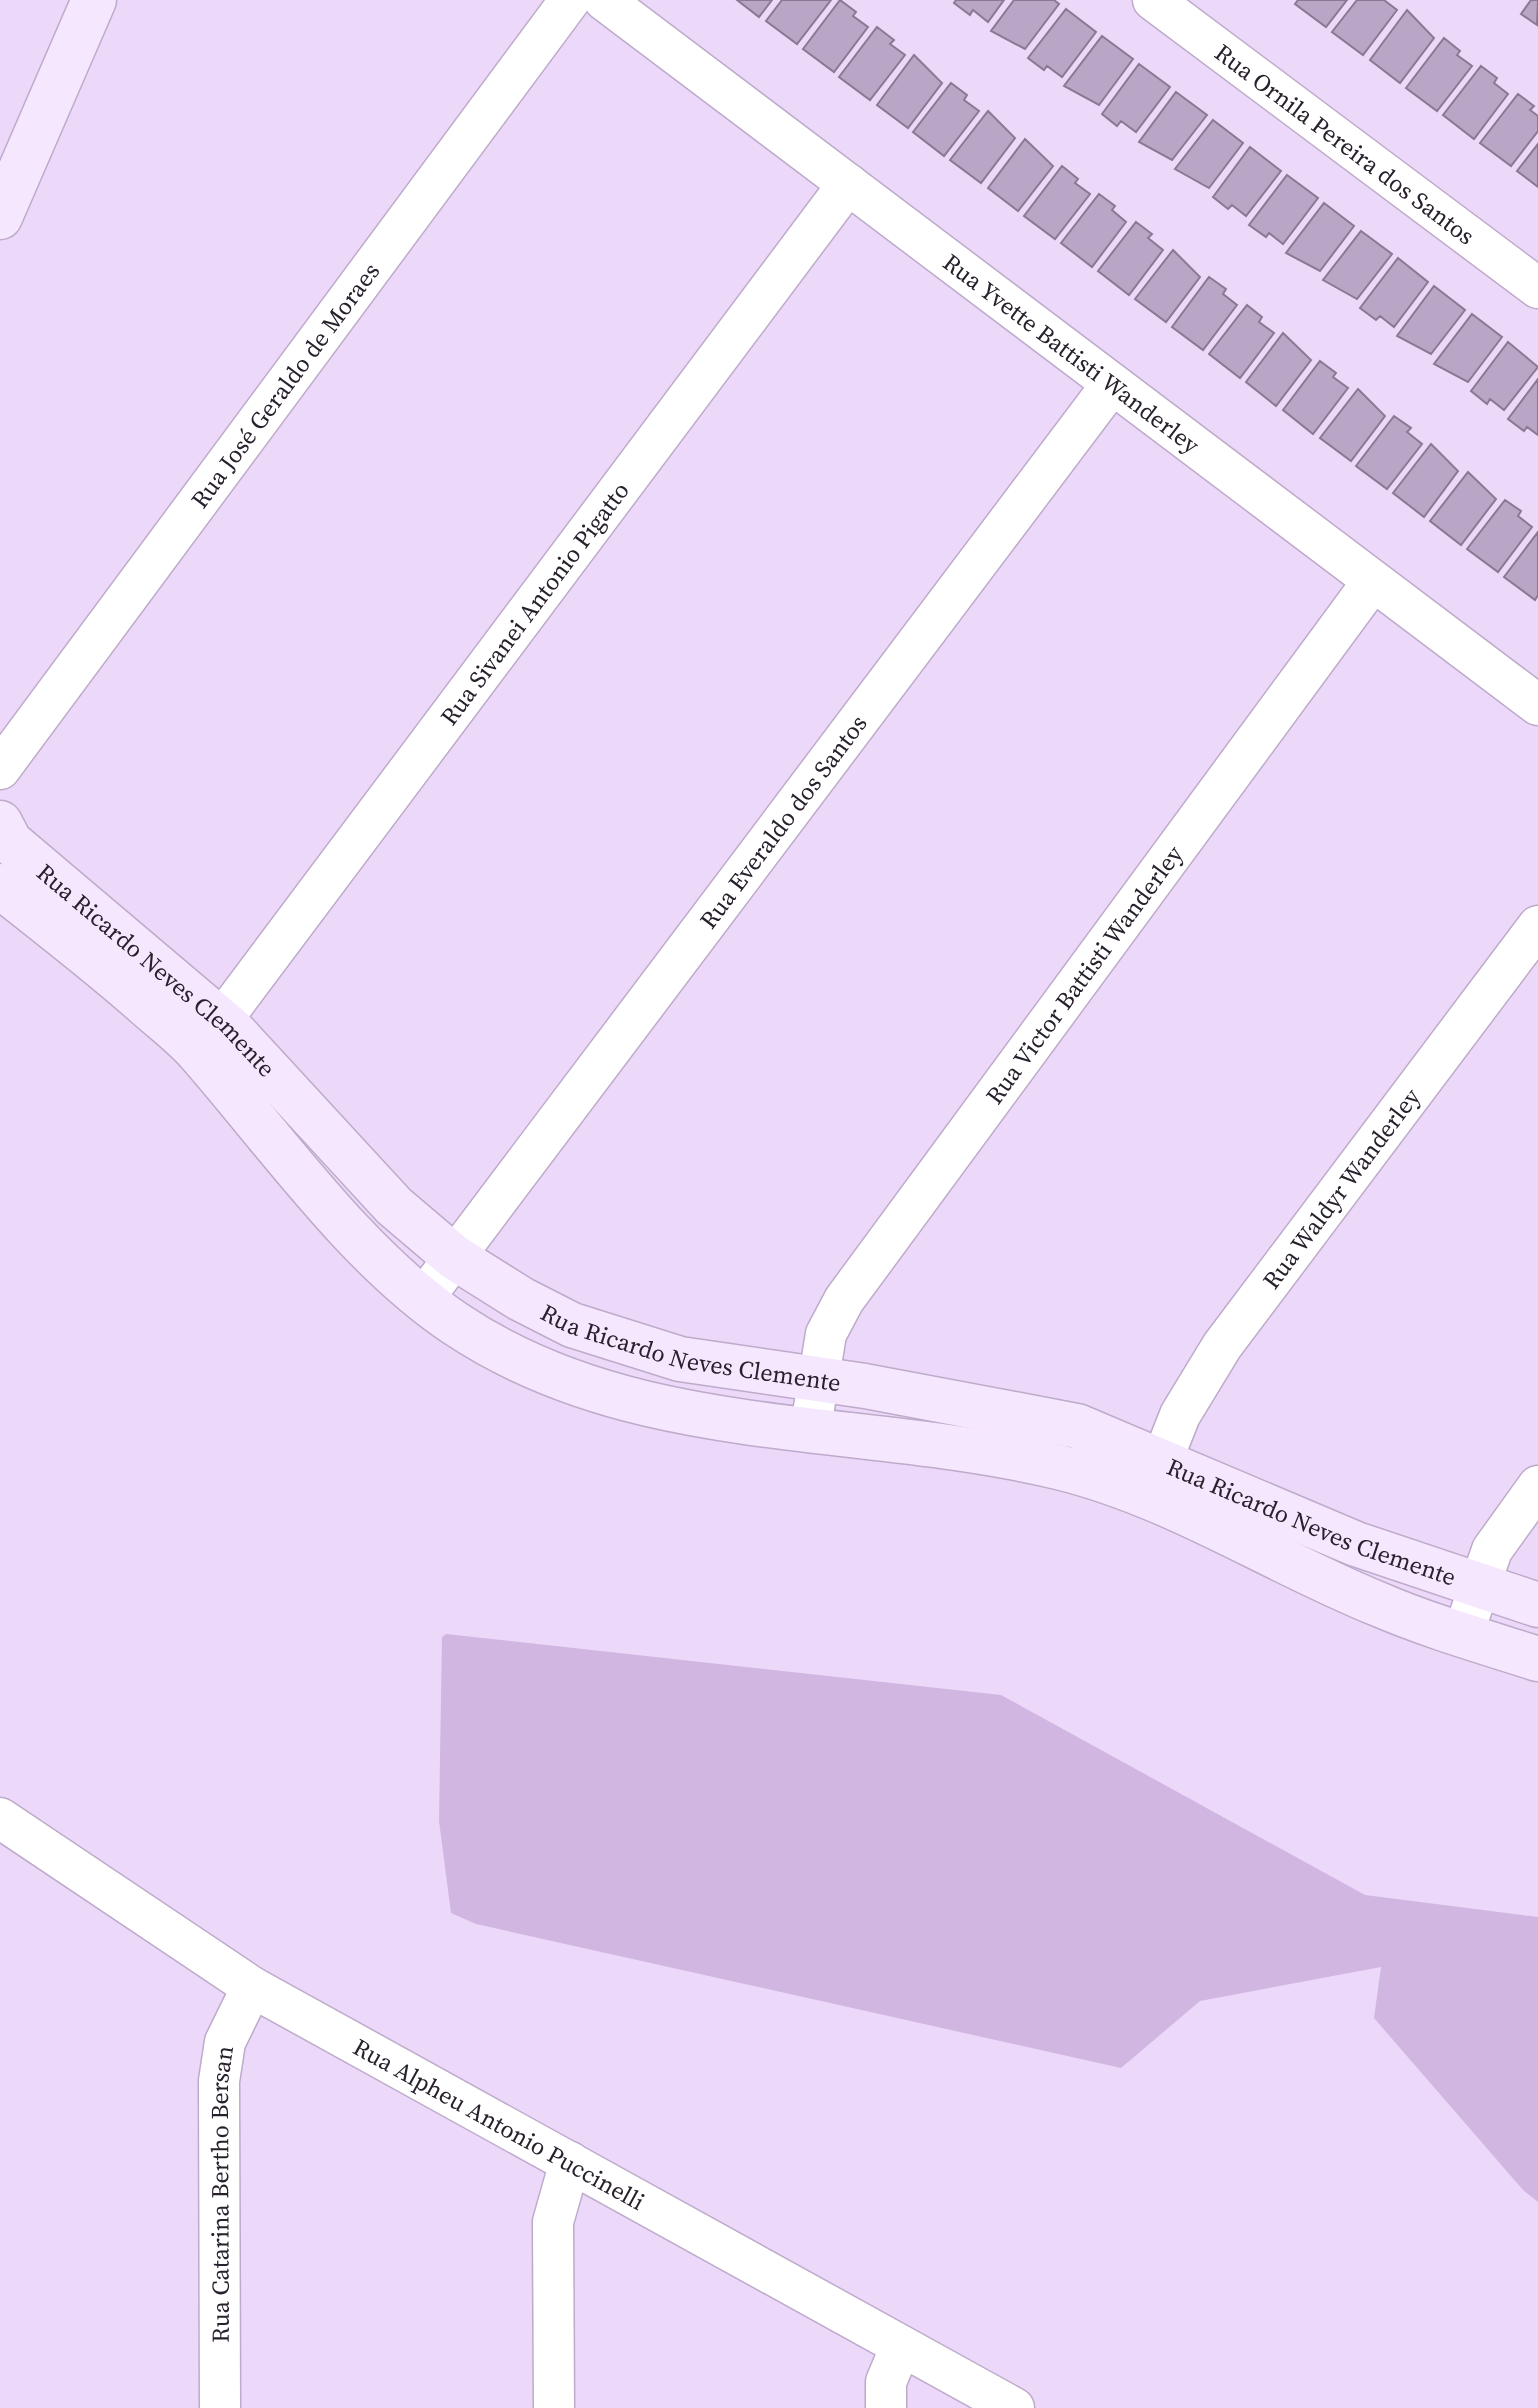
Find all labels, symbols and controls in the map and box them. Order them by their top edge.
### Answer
street label: Rua Ornila Pereira dos Santos [1208,36,1482,252]
street label: Rua Yvette Battisti Wanderley [937,245,1207,461]
street label: Rua José Geraldo de Moraes [183,255,387,515]
street label: Rua Sivanei Antonio Pigatto [432,475,636,731]
street label: Rua Everaldo dos Santos [691,708,874,935]
street label: Rua Victor Battisti Wanderley [977,838,1190,1110]
street label: Rua Ricardo Neves Clemente [30,855,283,1084]
street label: Rua Waldyr Wanderley [1254,1080,1427,1295]
street label: Rua Ricardo Neves Clemente [535,1295,843,1399]
street label: Rua Ricardo Neves Clemente [1162,1449,1460,1593]
street label: Rua Alpheu Antonio Puccinelli [348,2030,651,2217]
street label: Rua Catarina Bertho Bersan [202,2043,241,2343]

